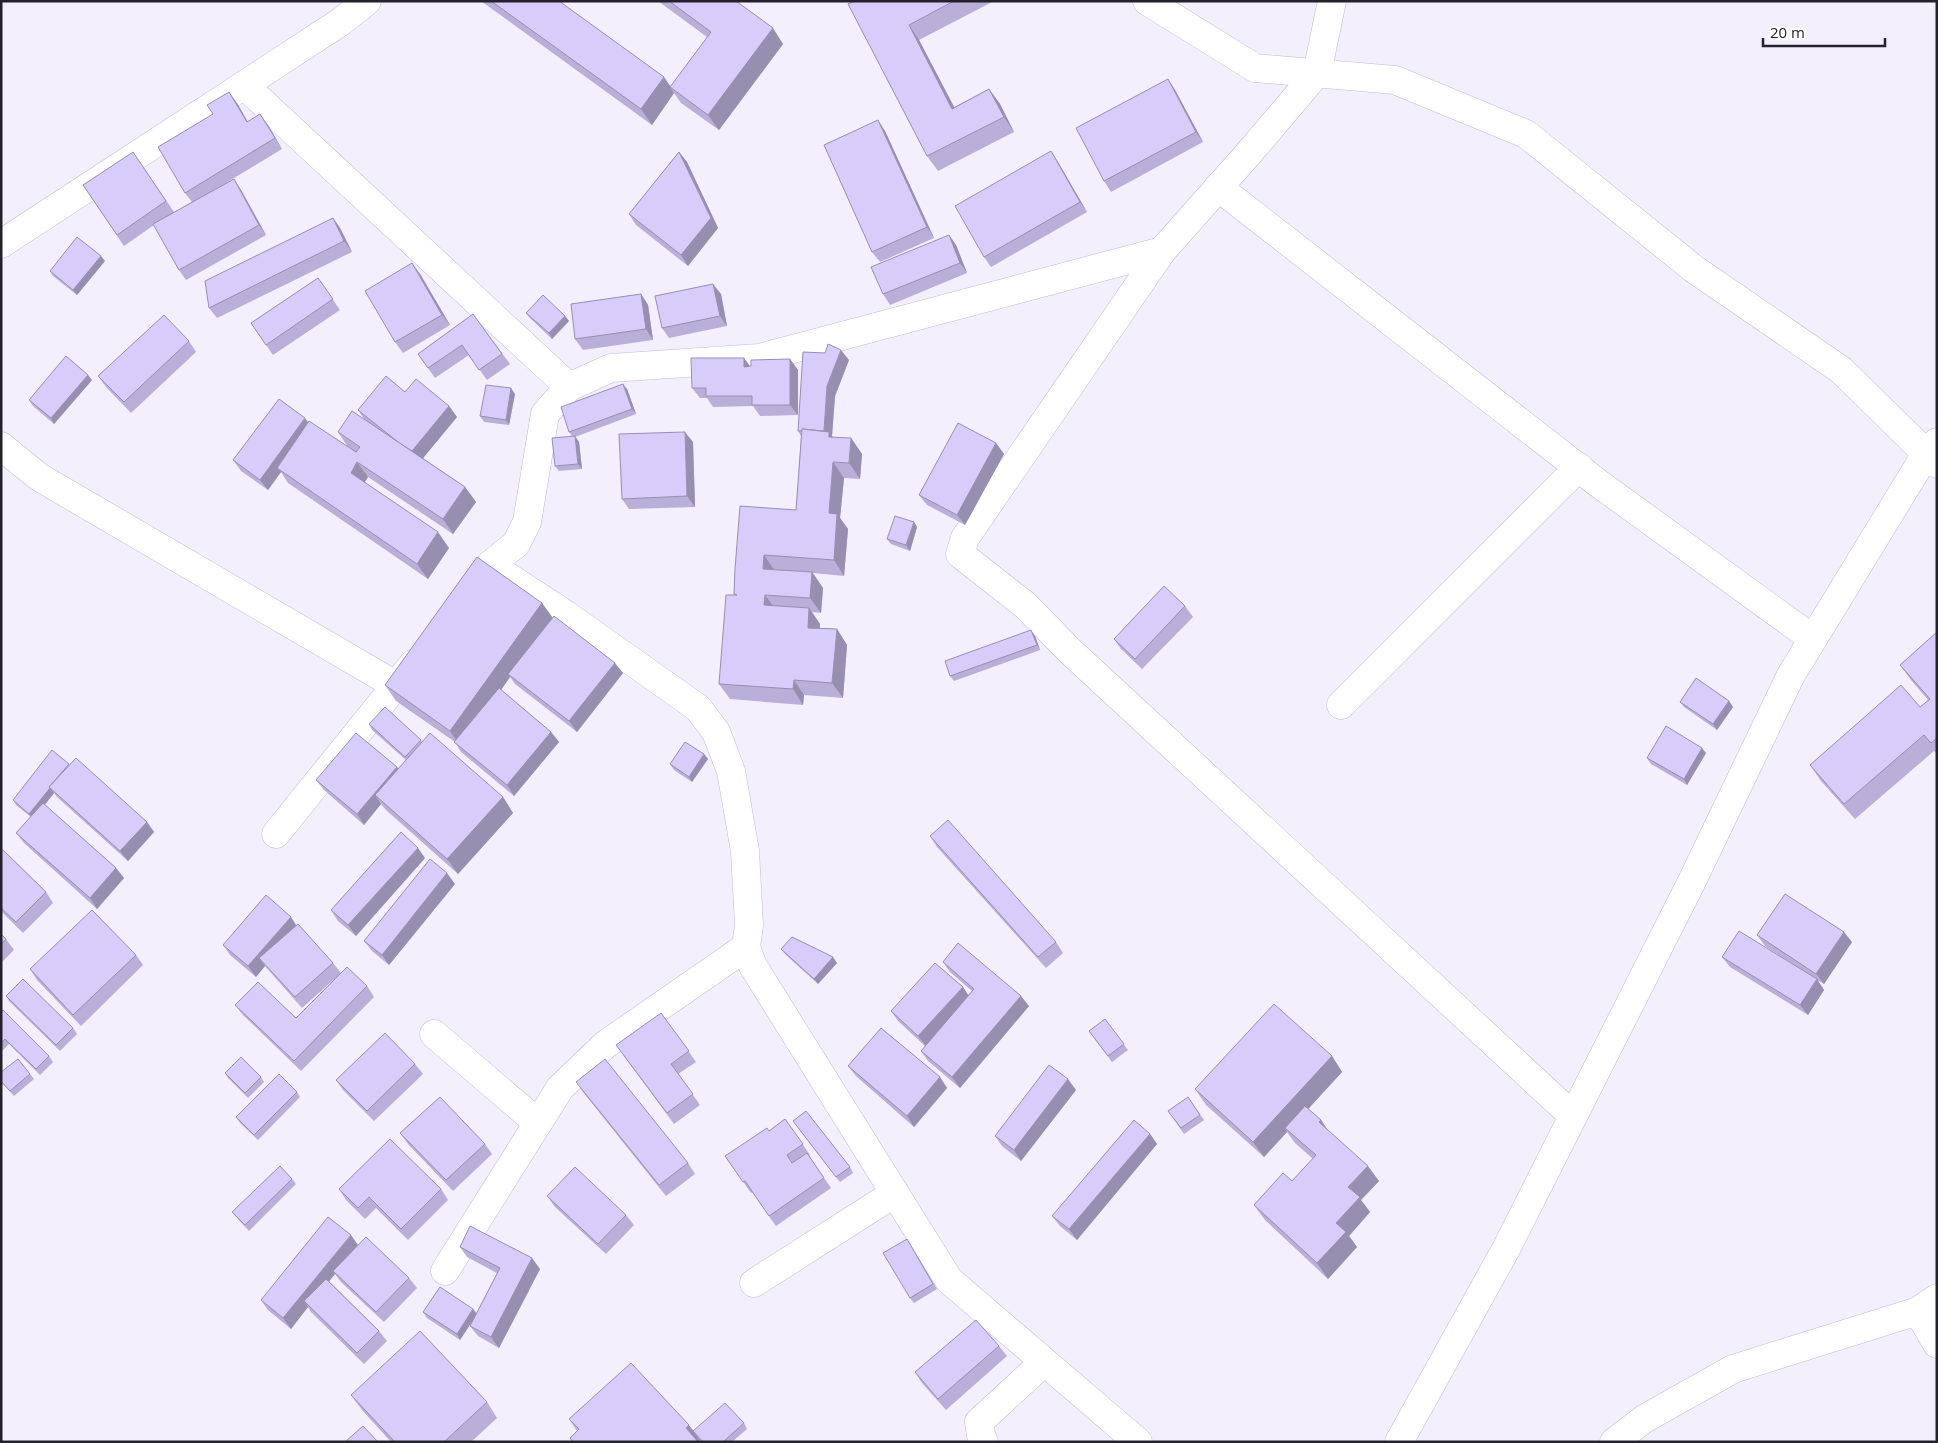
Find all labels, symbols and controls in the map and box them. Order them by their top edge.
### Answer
scale bar [1763,15,1886,47]
text: 20 m [1770,22,1805,42]

